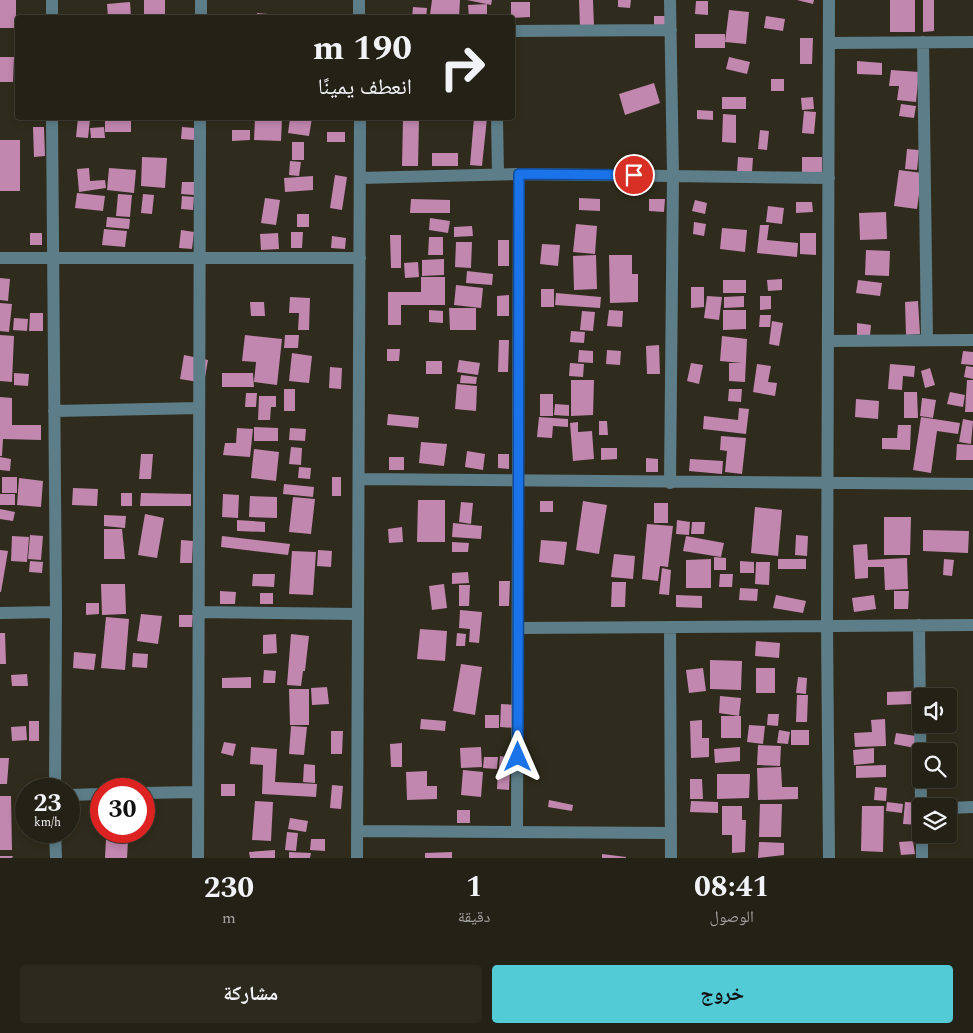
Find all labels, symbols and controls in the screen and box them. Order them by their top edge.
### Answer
text: 190 m [313,22,412,75]
icon: right [430,35,495,100]
text: انعطف يمينًا [318,71,412,104]
pin [613,154,655,196]
icon: arrive [620,161,648,189]
map controls [912,688,957,843]
button: sound [912,688,957,733]
position arrow [491,730,543,782]
button: search [912,743,957,788]
speed limit sign: 30 [90,778,155,843]
text: 23 [33,785,62,823]
button: layers [912,798,957,843]
text: km/h [34,813,61,832]
text: 1 [466,864,483,910]
text: 08:41 [694,864,769,910]
text: 230 [204,865,254,911]
text: دقيقة [458,905,490,929]
text: الوصول [710,905,754,929]
text: m [222,906,236,930]
button: مشاركة [20,965,482,1023]
button: خروج [492,965,953,1023]

